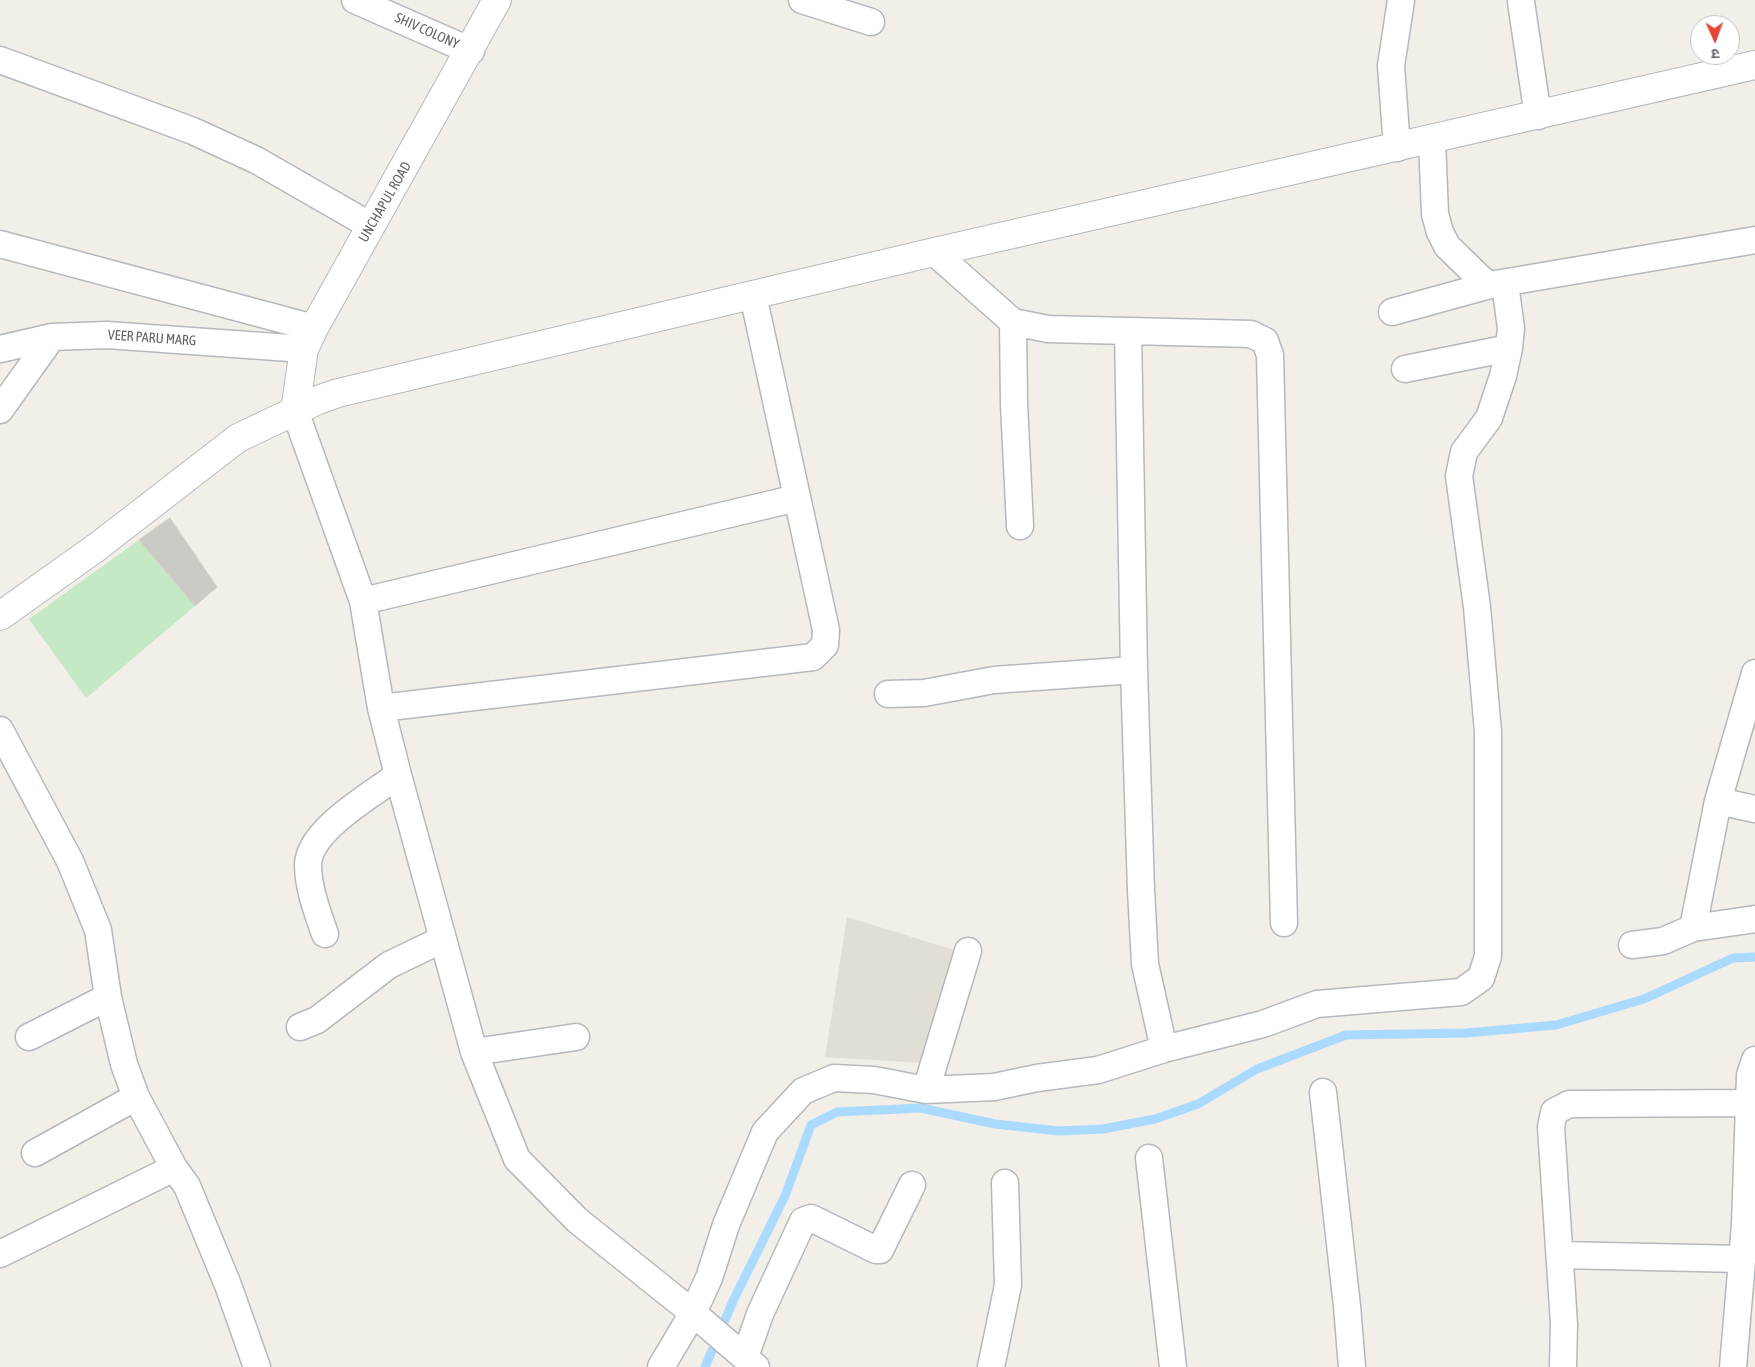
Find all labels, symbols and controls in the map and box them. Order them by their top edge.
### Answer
street label: SHIV COLONY [392,9,462,53]
north arrow [1690,15,1740,65]
text: उ [1711,46,1720,62]
street label: UNCHAPUL ROAD [355,159,415,245]
street label: VEER PARU MARG [107,327,197,349]

